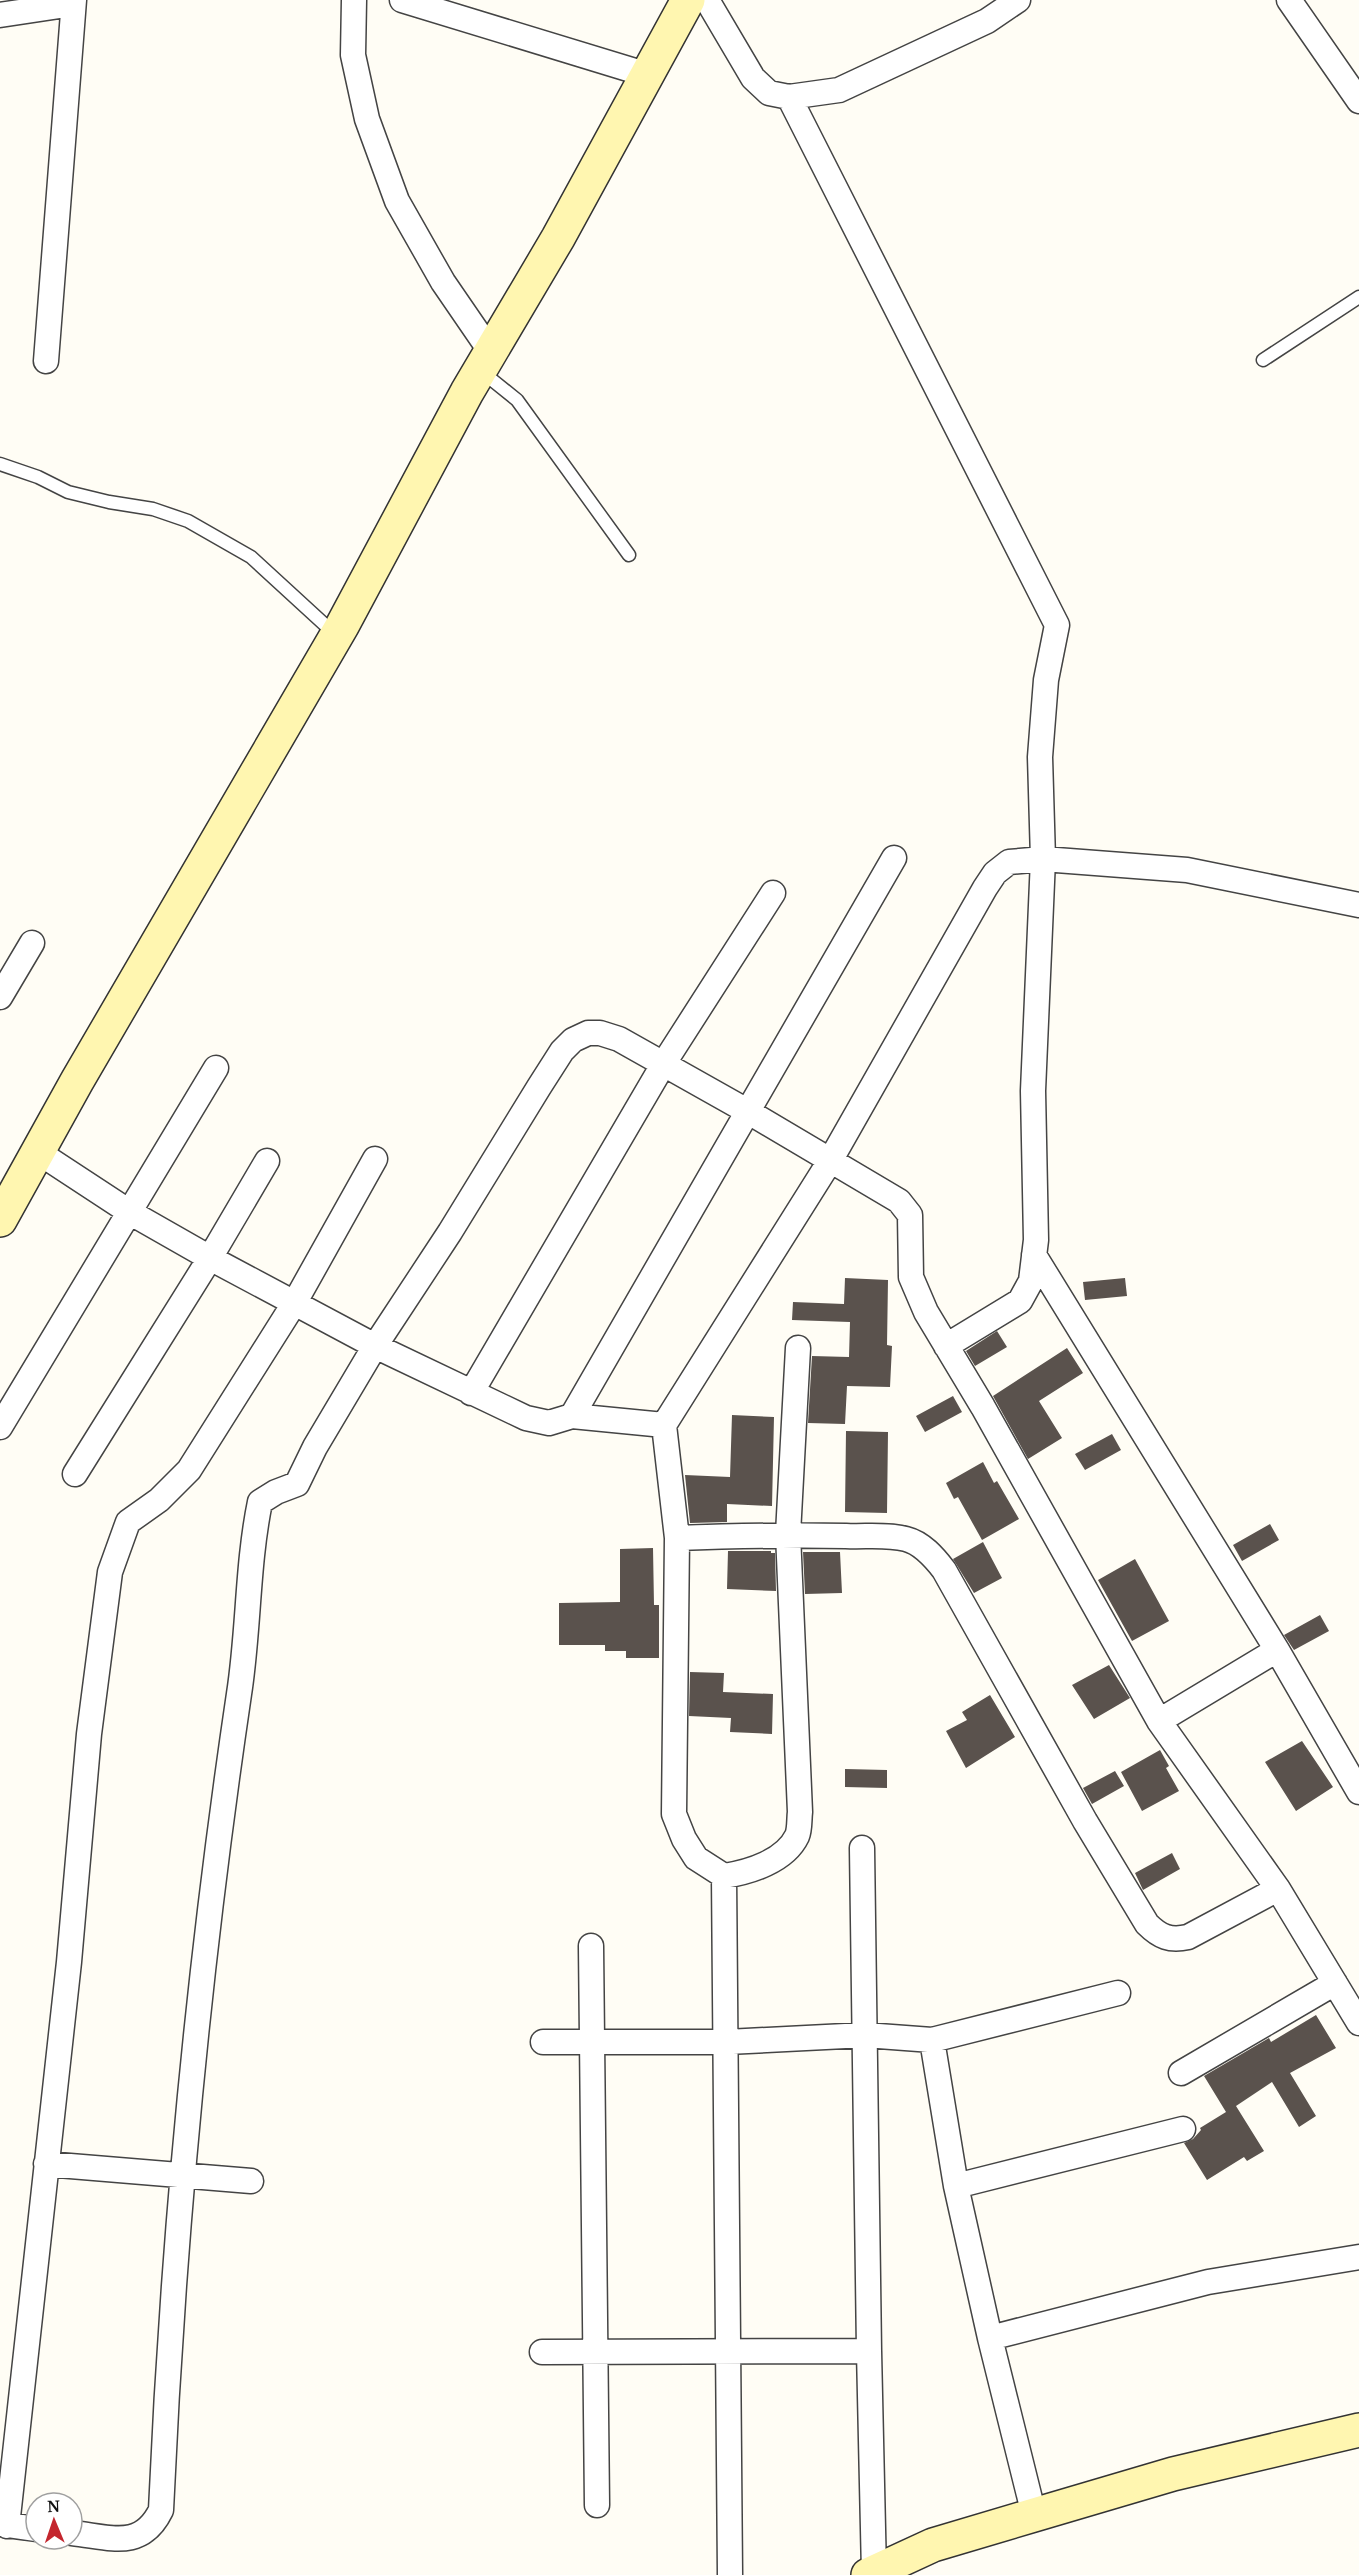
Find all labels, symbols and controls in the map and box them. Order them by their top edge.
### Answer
north arrow [24,2491,84,2551]
text: N [47,2495,61,2517]

